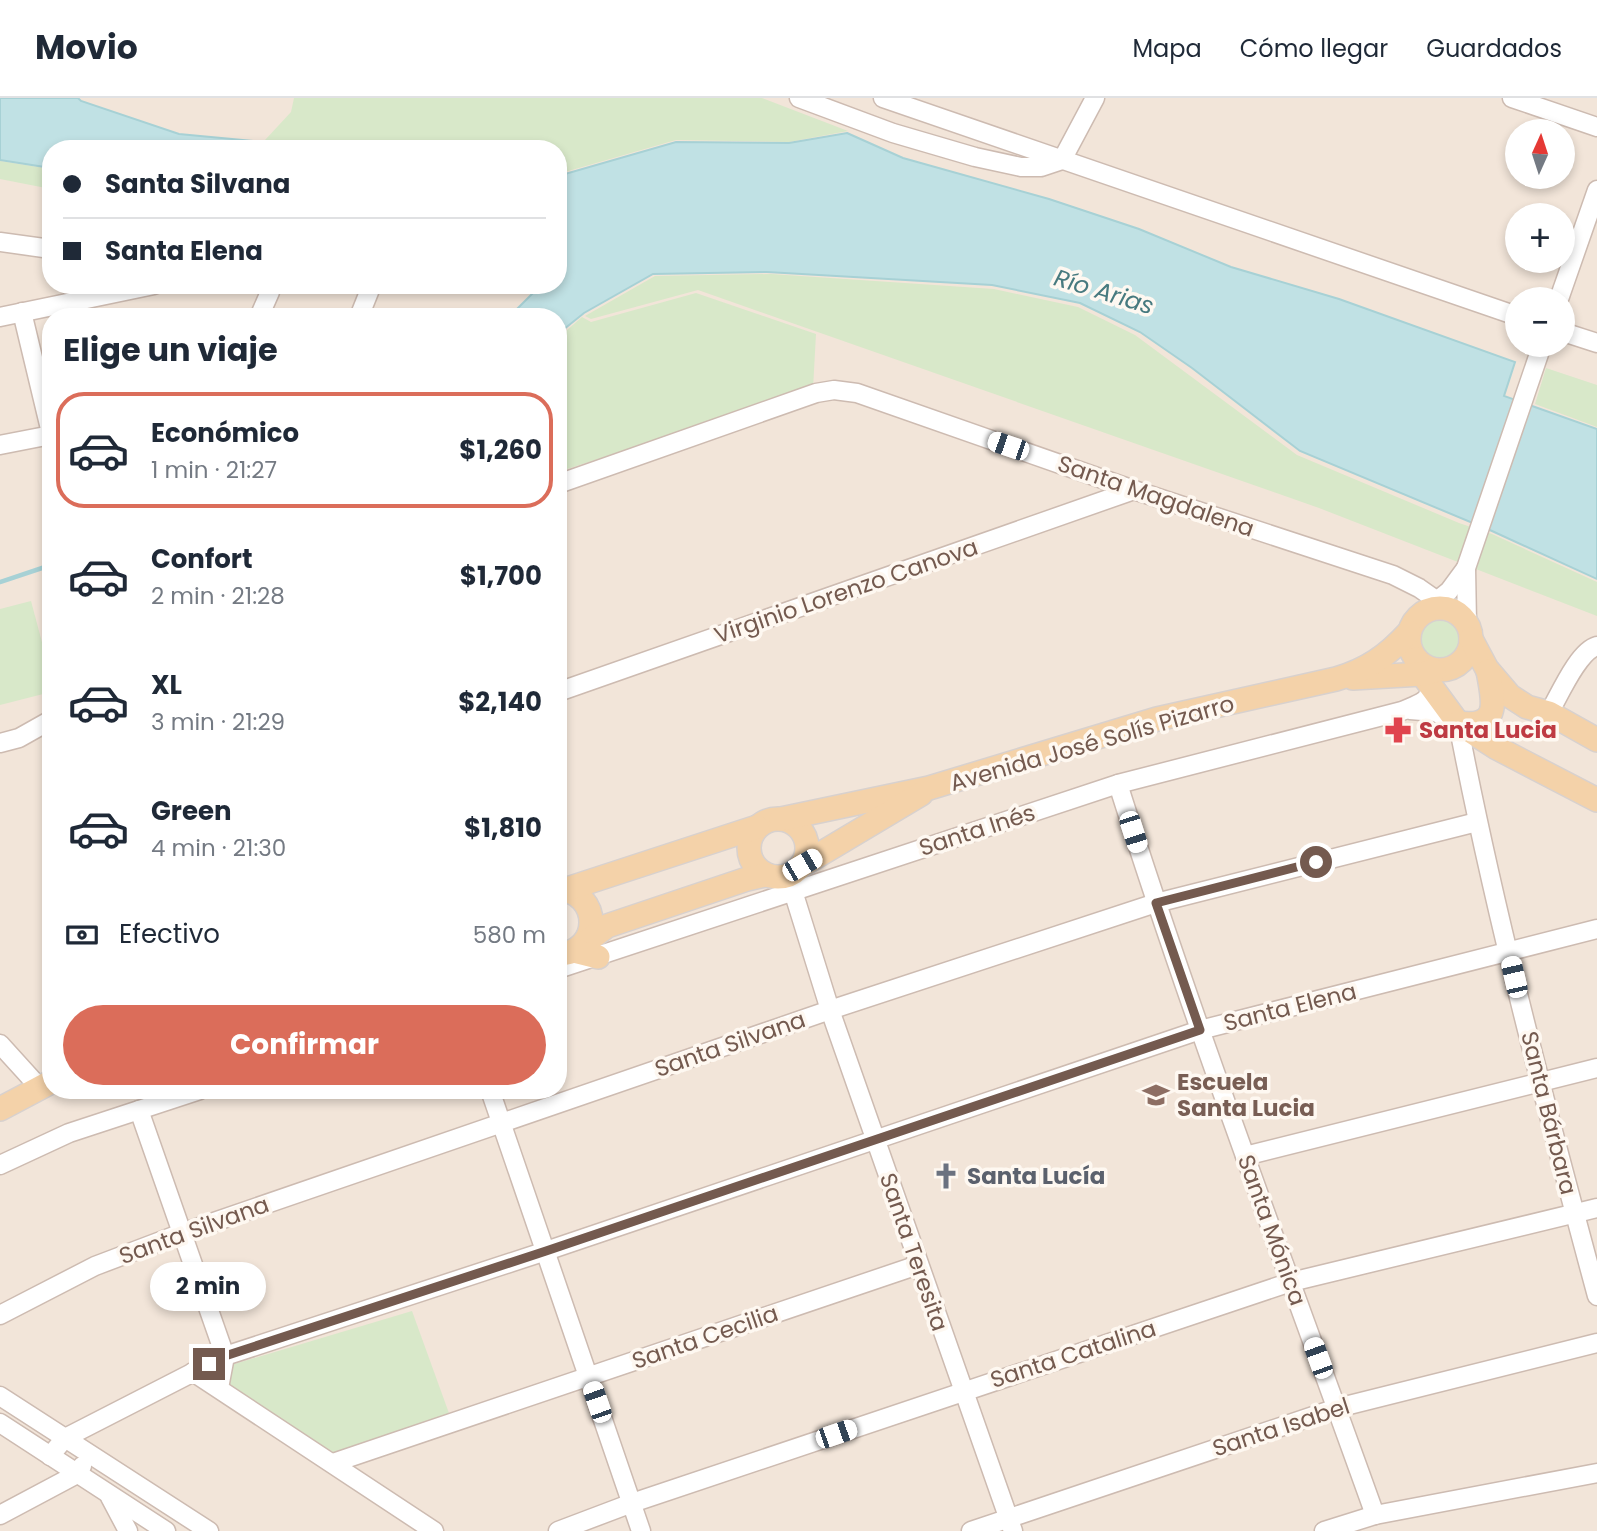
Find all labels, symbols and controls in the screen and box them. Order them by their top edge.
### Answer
text: Movio [35,24,138,71]
text: Mapa [1132,32,1202,65]
text: Cómo llegar [1240,32,1388,65]
text: Guardados [1426,32,1562,65]
north arrow [1505,119,1575,189]
map controls [1505,119,1575,357]
text: Santa Silvana [105,166,290,202]
button: + [1505,203,1575,273]
text: Santa Elena [105,233,263,269]
water label: Río Arias [1050,261,1158,322]
button: − [1505,287,1575,357]
text: Elige un viaje [63,327,278,372]
text: Económico [151,415,299,451]
icon: car [67,419,130,482]
car [985,429,1032,463]
text: $1,260 [459,432,542,468]
street label: Santa Magdalena [1053,447,1259,545]
text: 1 min · 21:27 [151,454,277,486]
street label: Virginio Lorenzo Canova [710,531,982,651]
text: Confort [151,541,253,577]
icon: car [67,545,130,608]
text: $1,700 [460,558,542,594]
text: 2 min · 21:28 [151,580,285,612]
text: XL [151,667,182,703]
icon: car [67,671,130,734]
text: $2,140 [458,684,542,720]
street label: Avenida José Solís Pizarro [946,687,1238,799]
text: 3 min · 21:29 [151,706,285,738]
place label: Santa Lucia [1419,714,1557,746]
pharmacy icon: Santa Lucia [1383,715,1413,745]
text: Green [151,793,232,829]
street label: Santa Inés [915,796,1039,864]
icon: car [67,797,130,860]
car [1117,809,1150,855]
text: $1,810 [464,810,542,846]
text: 4 min · 21:30 [151,832,286,864]
car [779,845,826,885]
route start [1300,846,1332,878]
icon: cash [63,916,101,954]
text: Efectivo [119,916,220,952]
text: 580 m [473,919,546,951]
car [1500,954,1529,1000]
street label: Santa Elena [1220,975,1360,1039]
street label: Santa Silvana [650,1003,810,1085]
button: Confirmar [63,1005,546,1085]
street label: Santa Bárbara [1513,1028,1585,1198]
place label: Escuela Santa Lucia [1177,1066,1315,1124]
school or university icon: Escuela Santa Lucia [1141,1080,1171,1110]
street label: Santa Mónica [1230,1150,1314,1310]
place label: Santa Lucía [967,1160,1105,1192]
church icon: Santa Lucía [931,1161,961,1191]
street label: Santa Teresita [872,1169,956,1335]
street label: Santa Silvana [115,1188,273,1272]
callout: 2 min [151,1262,267,1312]
text: 2 min [176,1270,240,1302]
street label: Santa Cecilia [628,1297,782,1377]
street label: Santa Catalina [986,1312,1160,1396]
car [1301,1335,1336,1381]
route end [193,1348,225,1380]
car [581,1379,614,1425]
street label: Santa Isabel [1208,1390,1354,1464]
car [813,1417,860,1451]

